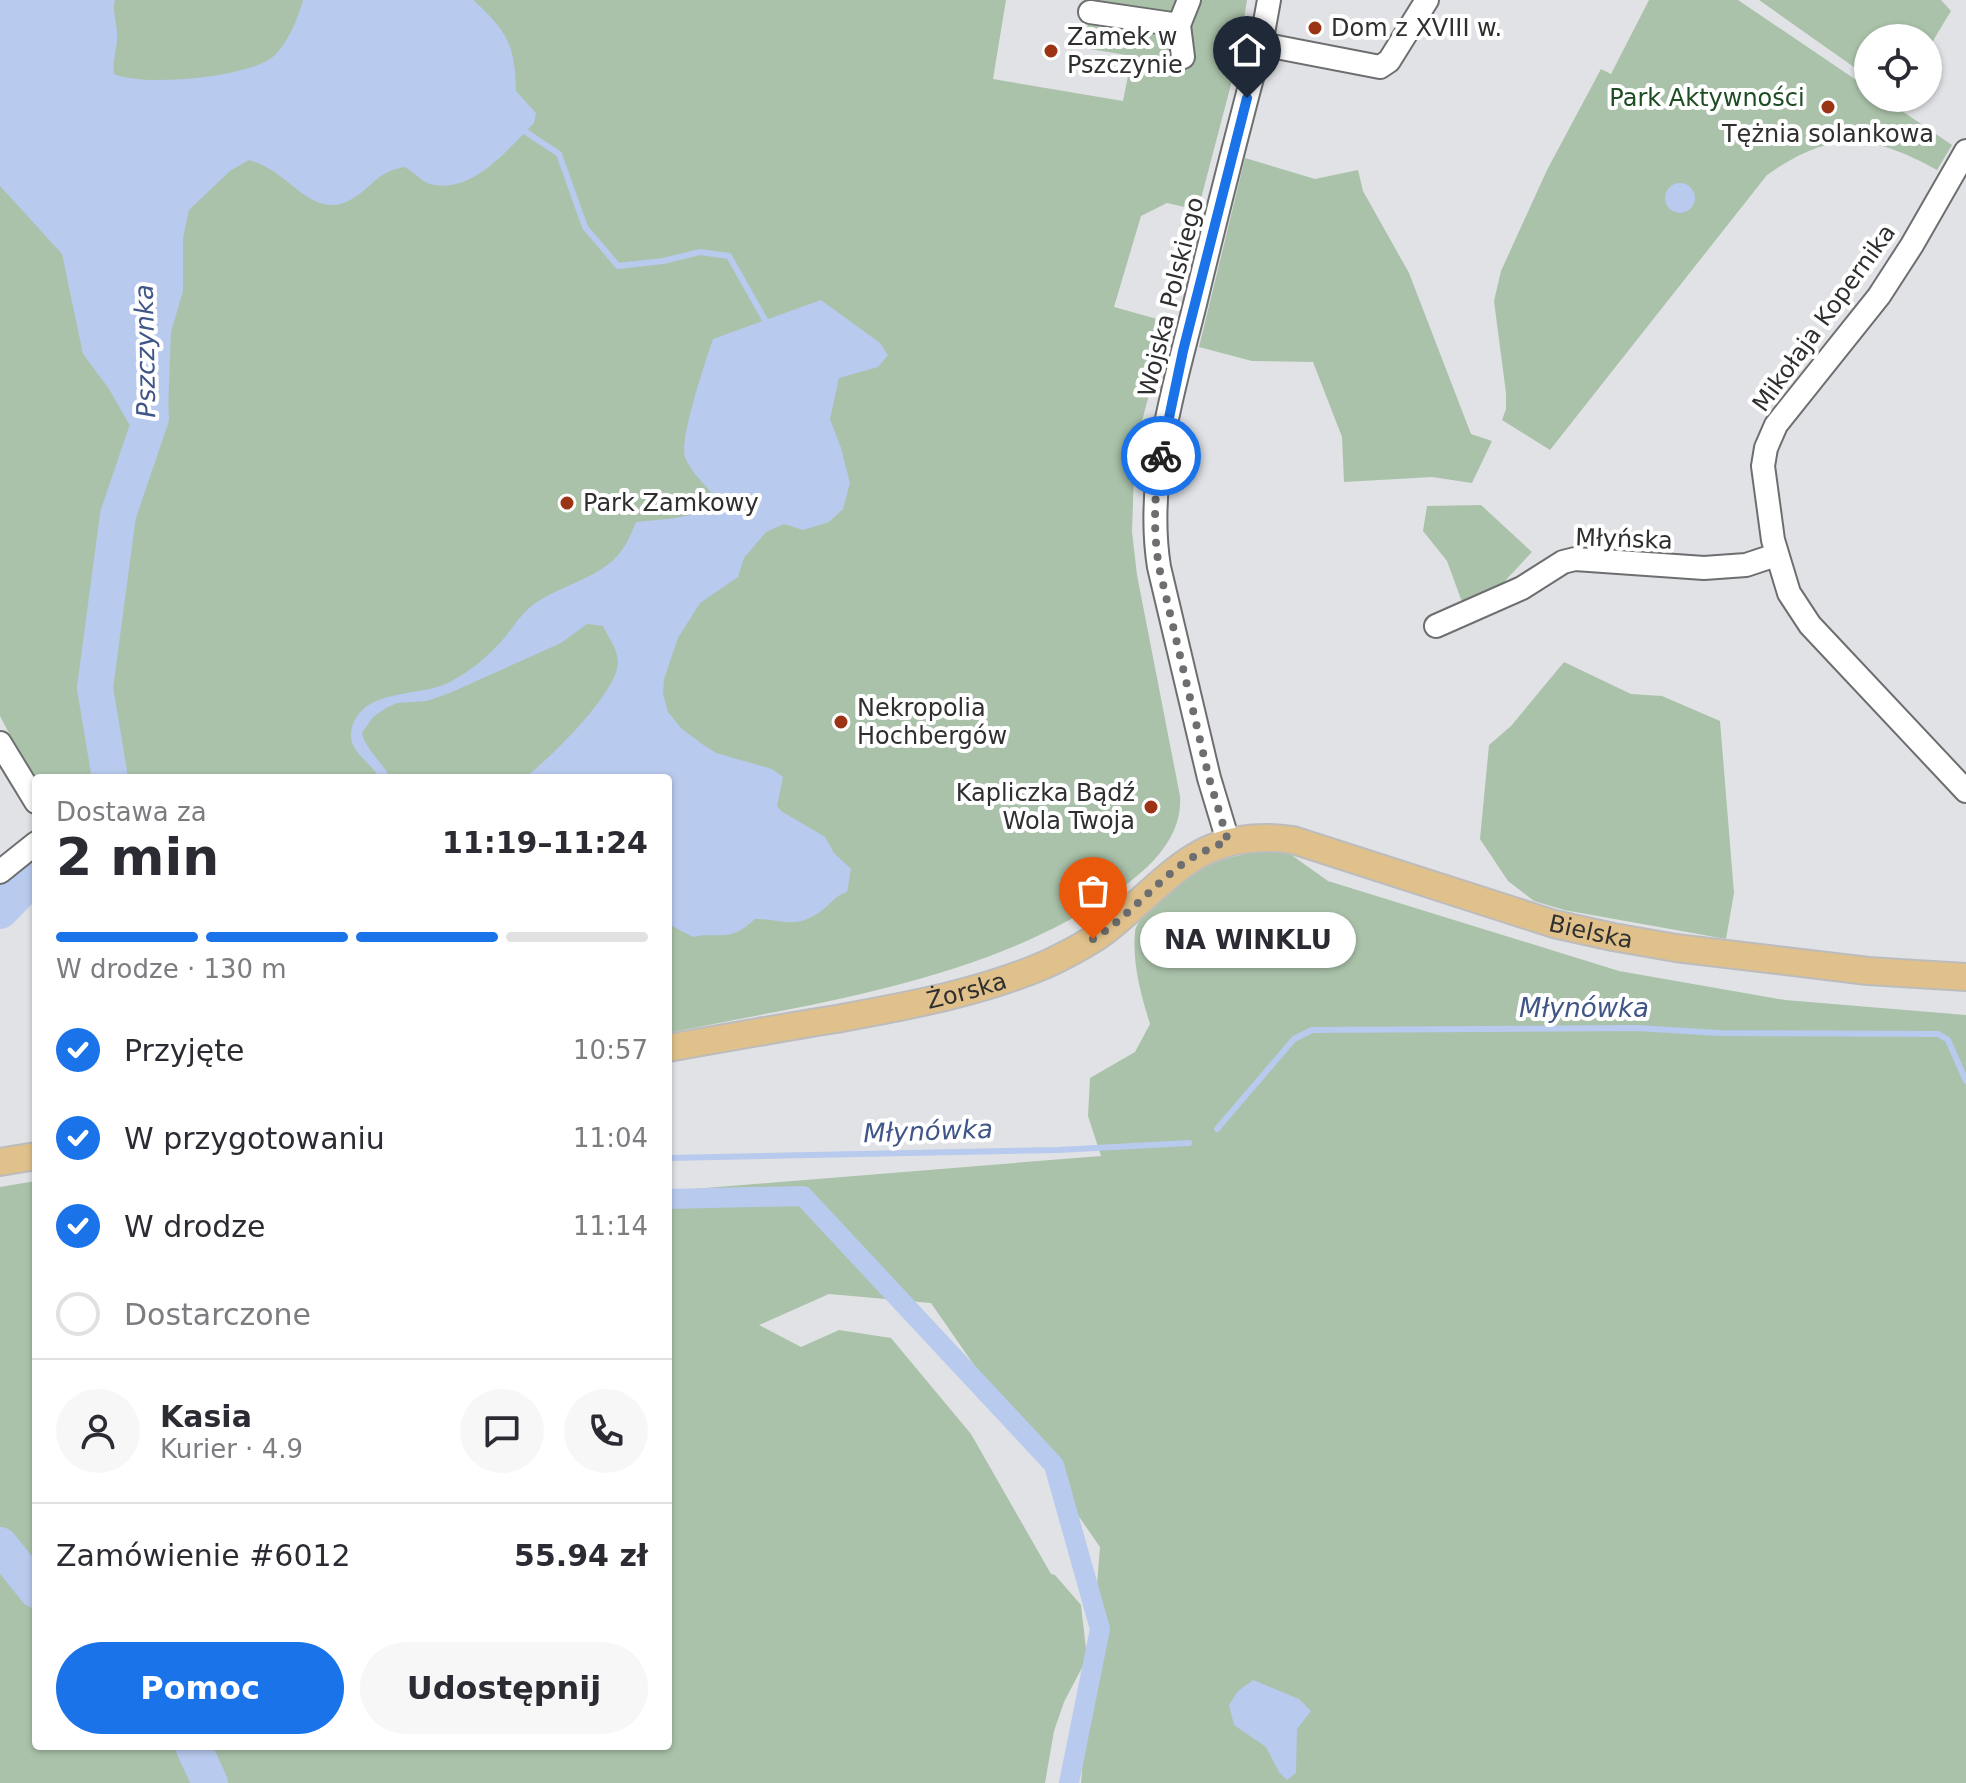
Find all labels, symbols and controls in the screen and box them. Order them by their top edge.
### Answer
place label: Dom z XVIII w. [1331,14,1502,42]
pin [1213,16,1281,98]
marker: Dom z XVIII w. [1306,19,1324,37]
place label: Zamek w Pszczynie [1067,23,1183,79]
map controls [1854,24,1942,112]
button: locate [1854,24,1942,112]
icon: home [1225,28,1269,72]
marker: Zamek w Pszczynie [1042,42,1060,60]
park label: Park Aktywności [1609,84,1805,112]
marker: Tężnia solankowa [1819,98,1837,116]
place label: Tężnia solankowa [1721,120,1934,148]
street label: Wojska Polskiego [1133,194,1209,400]
street label: Mikołaja Kopernika [1747,219,1901,417]
water label: Pszczynka [129,284,161,418]
courier [1121,416,1201,496]
icon: bike [1139,434,1183,478]
place label: Park Zamkowy [583,489,759,517]
marker: Park Zamkowy [558,494,576,512]
street label: Młyńska [1575,523,1673,555]
place label: Nekropolia Hochbergów [857,694,1007,750]
marker: Nekropolia Hochbergów [832,713,850,731]
place label: Kapliczka Bądź Wola Twoja [956,779,1135,835]
text: Dostawa za [56,797,207,827]
marker: Kapliczka Bądź Wola Twoja [1142,798,1160,816]
text: 11:19–11:24 [442,825,648,860]
text: 2 min [56,827,219,887]
pin [1059,857,1127,939]
icon: bag [1071,869,1115,913]
street label: Bielska [1546,909,1635,954]
callout: NA WINKLU [1141,911,1357,967]
text: NA WINKLU [1164,925,1332,955]
text: W drodze · 130 m [56,954,287,984]
street label: Żorska [924,966,1010,1015]
water label: Młynówka [1519,993,1649,1023]
icon: check [56,1028,100,1072]
text: Przyjęte [124,1033,244,1068]
text: 10:57 [573,1035,648,1065]
water label: Młynówka [863,1114,993,1148]
icon: check [56,1116,100,1160]
text: W przygotowaniu [124,1121,385,1156]
text: 11:04 [573,1123,648,1153]
icon: check [56,1204,100,1248]
text: W drodze [124,1209,266,1244]
text: 11:14 [573,1211,648,1241]
text: Dostarczone [124,1297,311,1332]
button: person [56,1389,140,1473]
button: chat [460,1389,544,1473]
button: phone [564,1389,648,1473]
text: Kasia [160,1399,252,1434]
text: Kurier · 4.9 [160,1434,303,1464]
text: Zamówienie #6012 [56,1538,351,1573]
text: 55.94 zł [514,1538,648,1573]
button: Pomoc [56,1642,344,1734]
button: Udostępnij [360,1642,648,1734]

